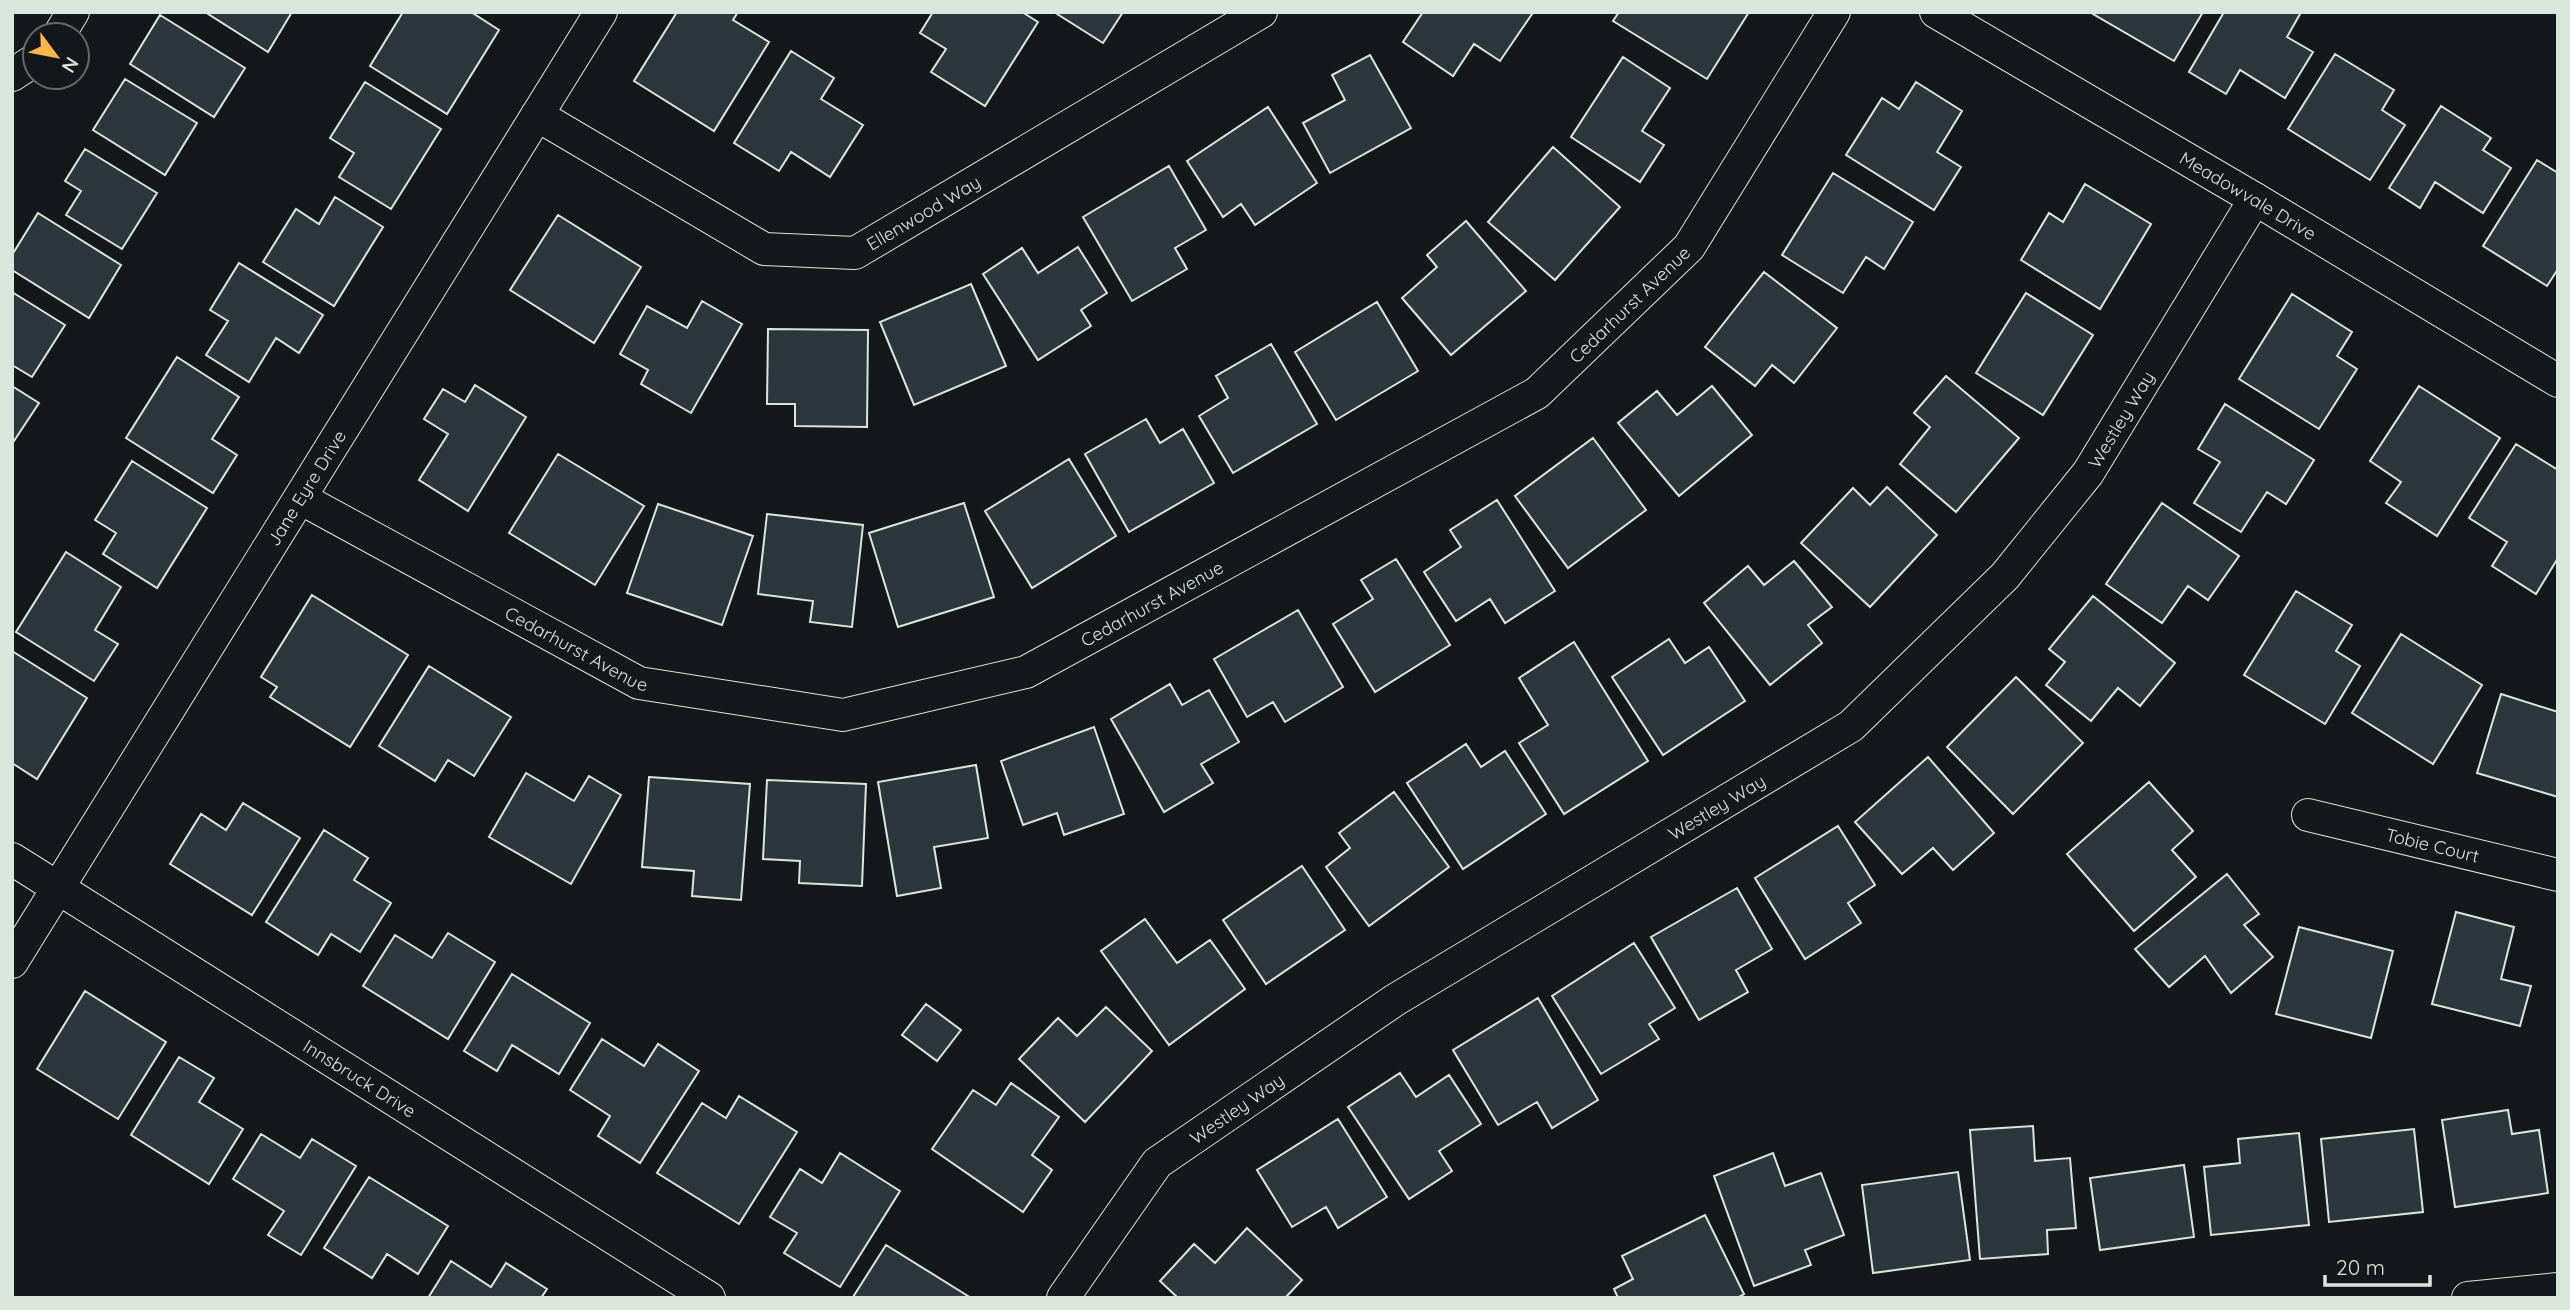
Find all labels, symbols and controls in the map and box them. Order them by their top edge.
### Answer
north arrow [21,21,91,91]
text: N [57,53,84,77]
street label: Meadowvale Drive [2176,146,2321,245]
street label: Ellenwood Way [862,170,984,255]
street label: Cedarhurst Avenue [1564,241,1695,368]
street label: Westley Way [2082,367,2159,472]
street label: Jane Eyre Drive [261,426,351,550]
street label: Cedarhurst Avenue [1076,555,1227,652]
street label: Cedarhurst Avenue [501,601,649,696]
street label: Westley Way [1664,769,1769,845]
street label: Tobie Court [2383,823,2482,867]
street label: Innsbruck Drive [299,1034,421,1122]
street label: Westley Way [1185,1068,1288,1149]
scale bar [2325,1244,2430,1288]
text: 20 m [2336,1254,2385,1280]

